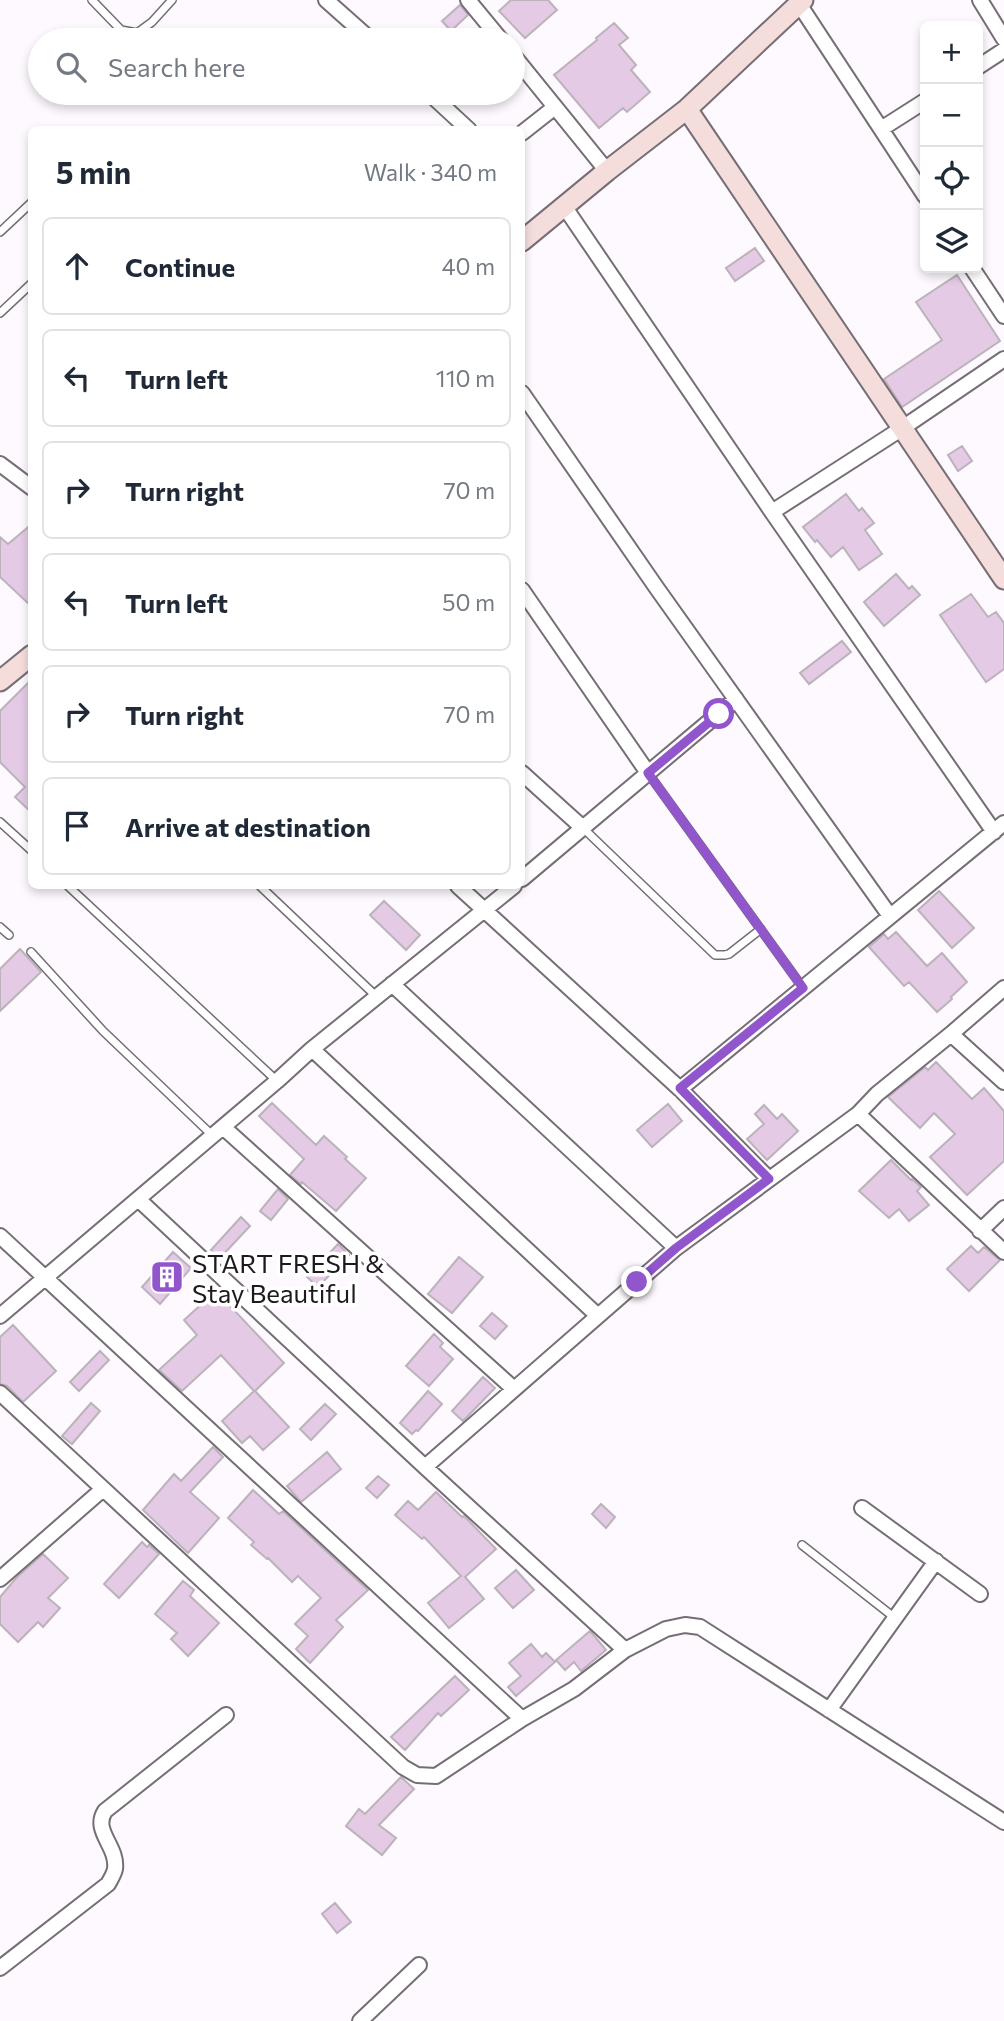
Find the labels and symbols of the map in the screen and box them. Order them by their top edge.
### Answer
route start [703,698,734,729]
place label: START FRESH & Stay Beautiful [192,1247,384,1308]
building icon: START FRESH & Stay Beautiful [148,1258,186,1296]
route end [621,1266,652,1297]

